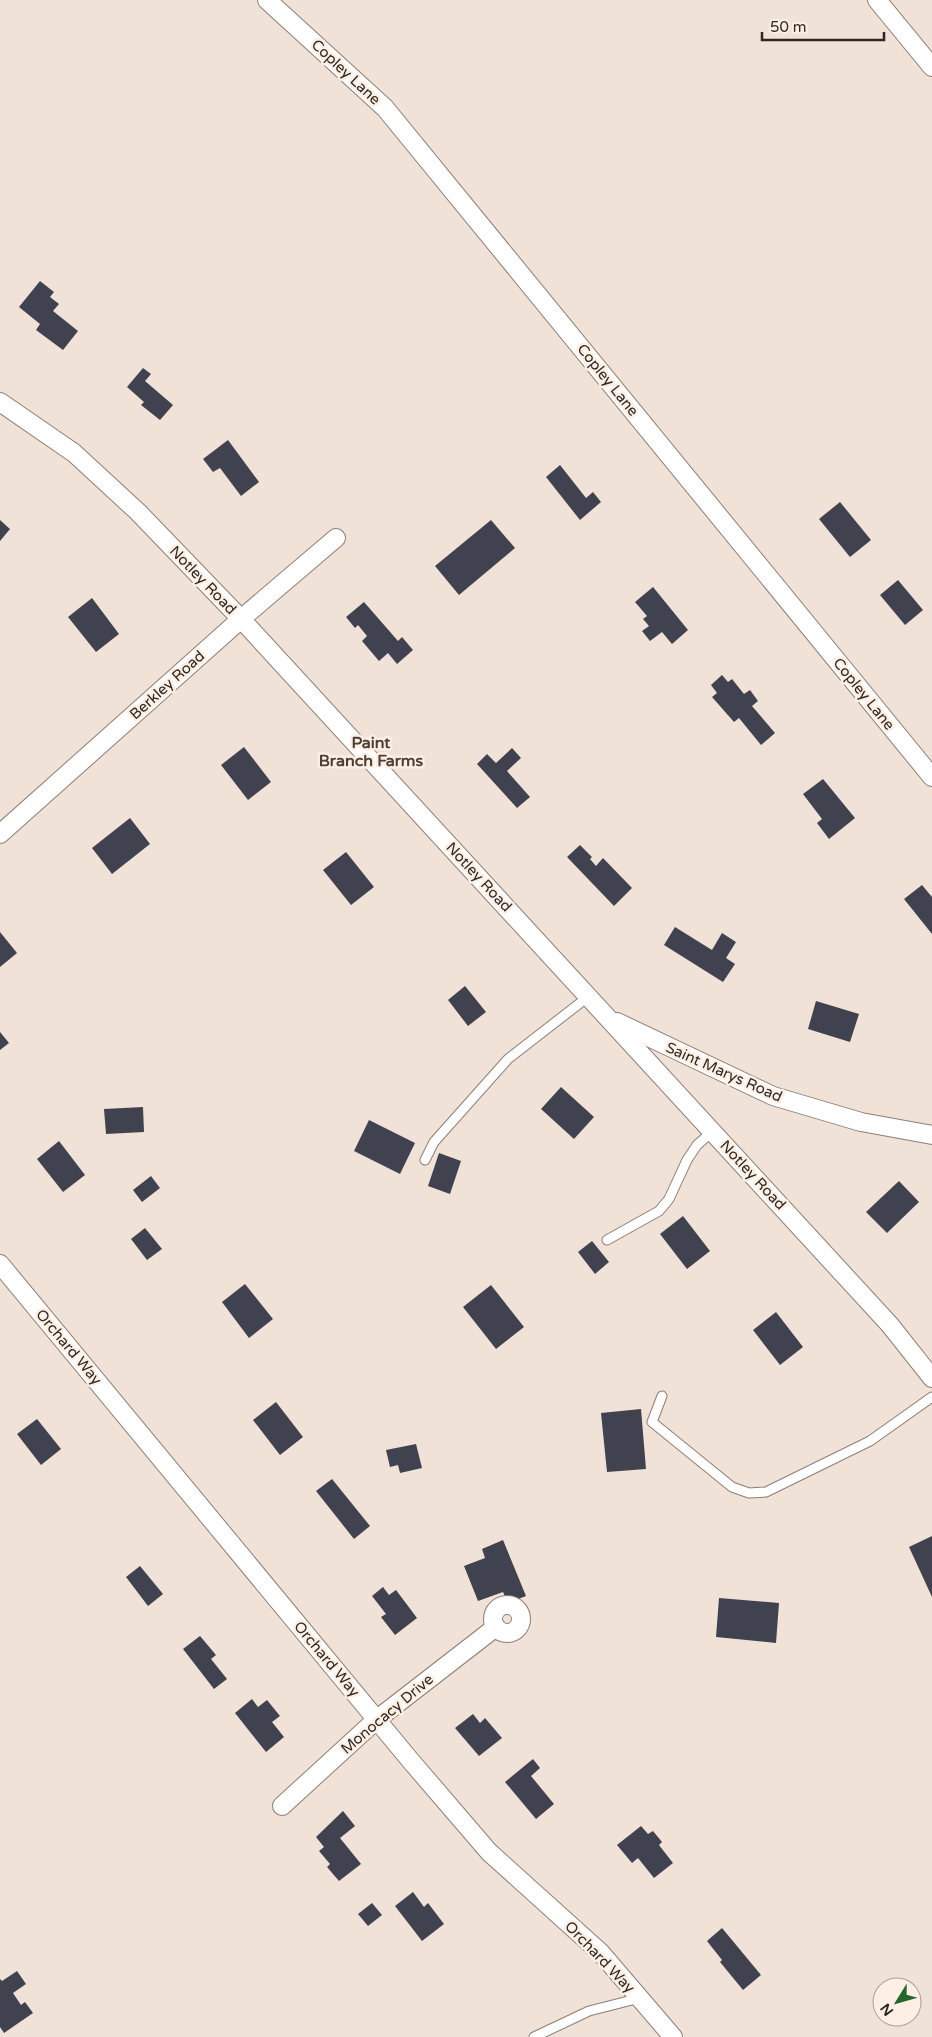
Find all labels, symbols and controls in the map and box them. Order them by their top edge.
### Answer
scale bar [762,10,884,42]
text: 50 m [770,18,807,36]
street label: Copley Lane [308,36,384,108]
street label: Copley Lane [573,340,643,420]
street label: Notley Road [166,542,240,618]
street label: Berkley Road [126,647,208,723]
street label: Copley Lane [829,654,899,734]
district label: Paint Branch Farms [319,733,423,771]
street label: Notley Road [442,839,516,915]
street label: Saint Marys Road [663,1038,785,1106]
street label: Notley Road [716,1137,790,1213]
street label: Orchard Way [32,1306,106,1388]
street label: Orchard Way [290,1618,364,1700]
street label: Monocacy Drive [337,1670,437,1758]
street label: Orchard Way [561,1917,639,1997]
north arrow [872,1977,922,2027]
text: N [877,2000,897,2019]

